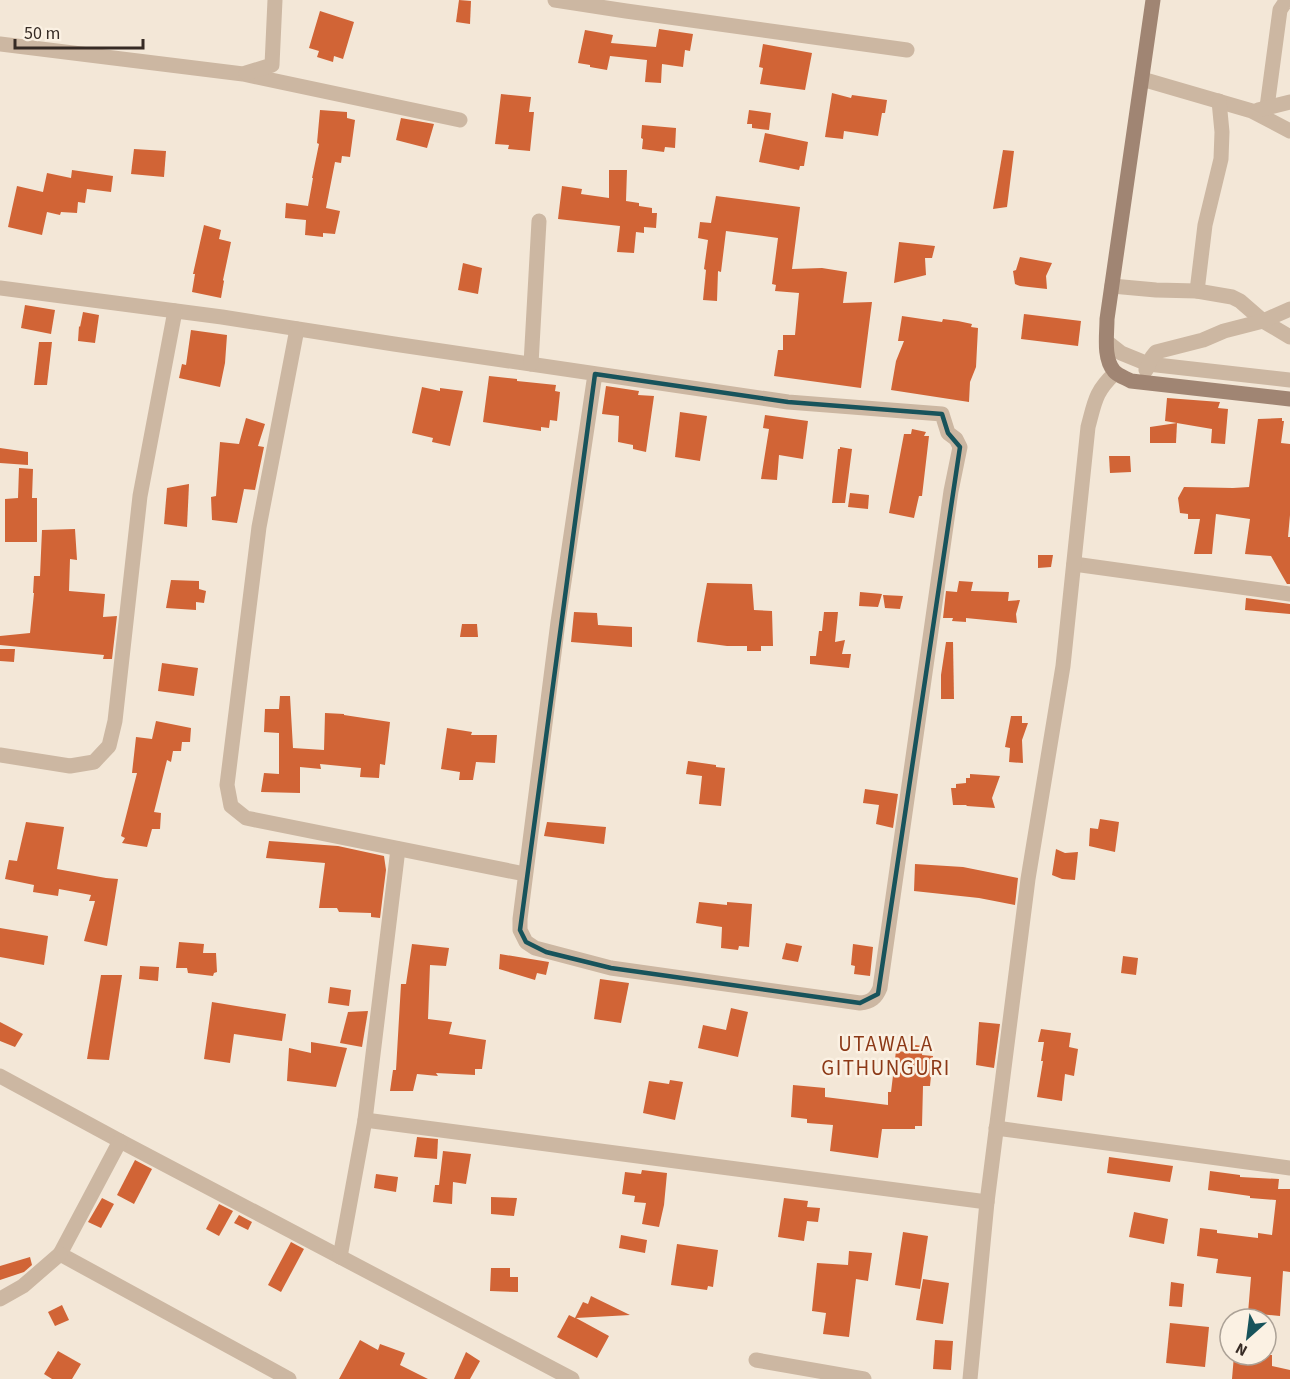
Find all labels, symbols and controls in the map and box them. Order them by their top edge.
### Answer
scale bar [15,12,142,50]
text: 50 m [24,21,60,46]
district label: UTAWALA GITHUNGURI [821,1029,951,1083]
north arrow [1218,1307,1278,1367]
text: N [1232,1337,1251,1362]

